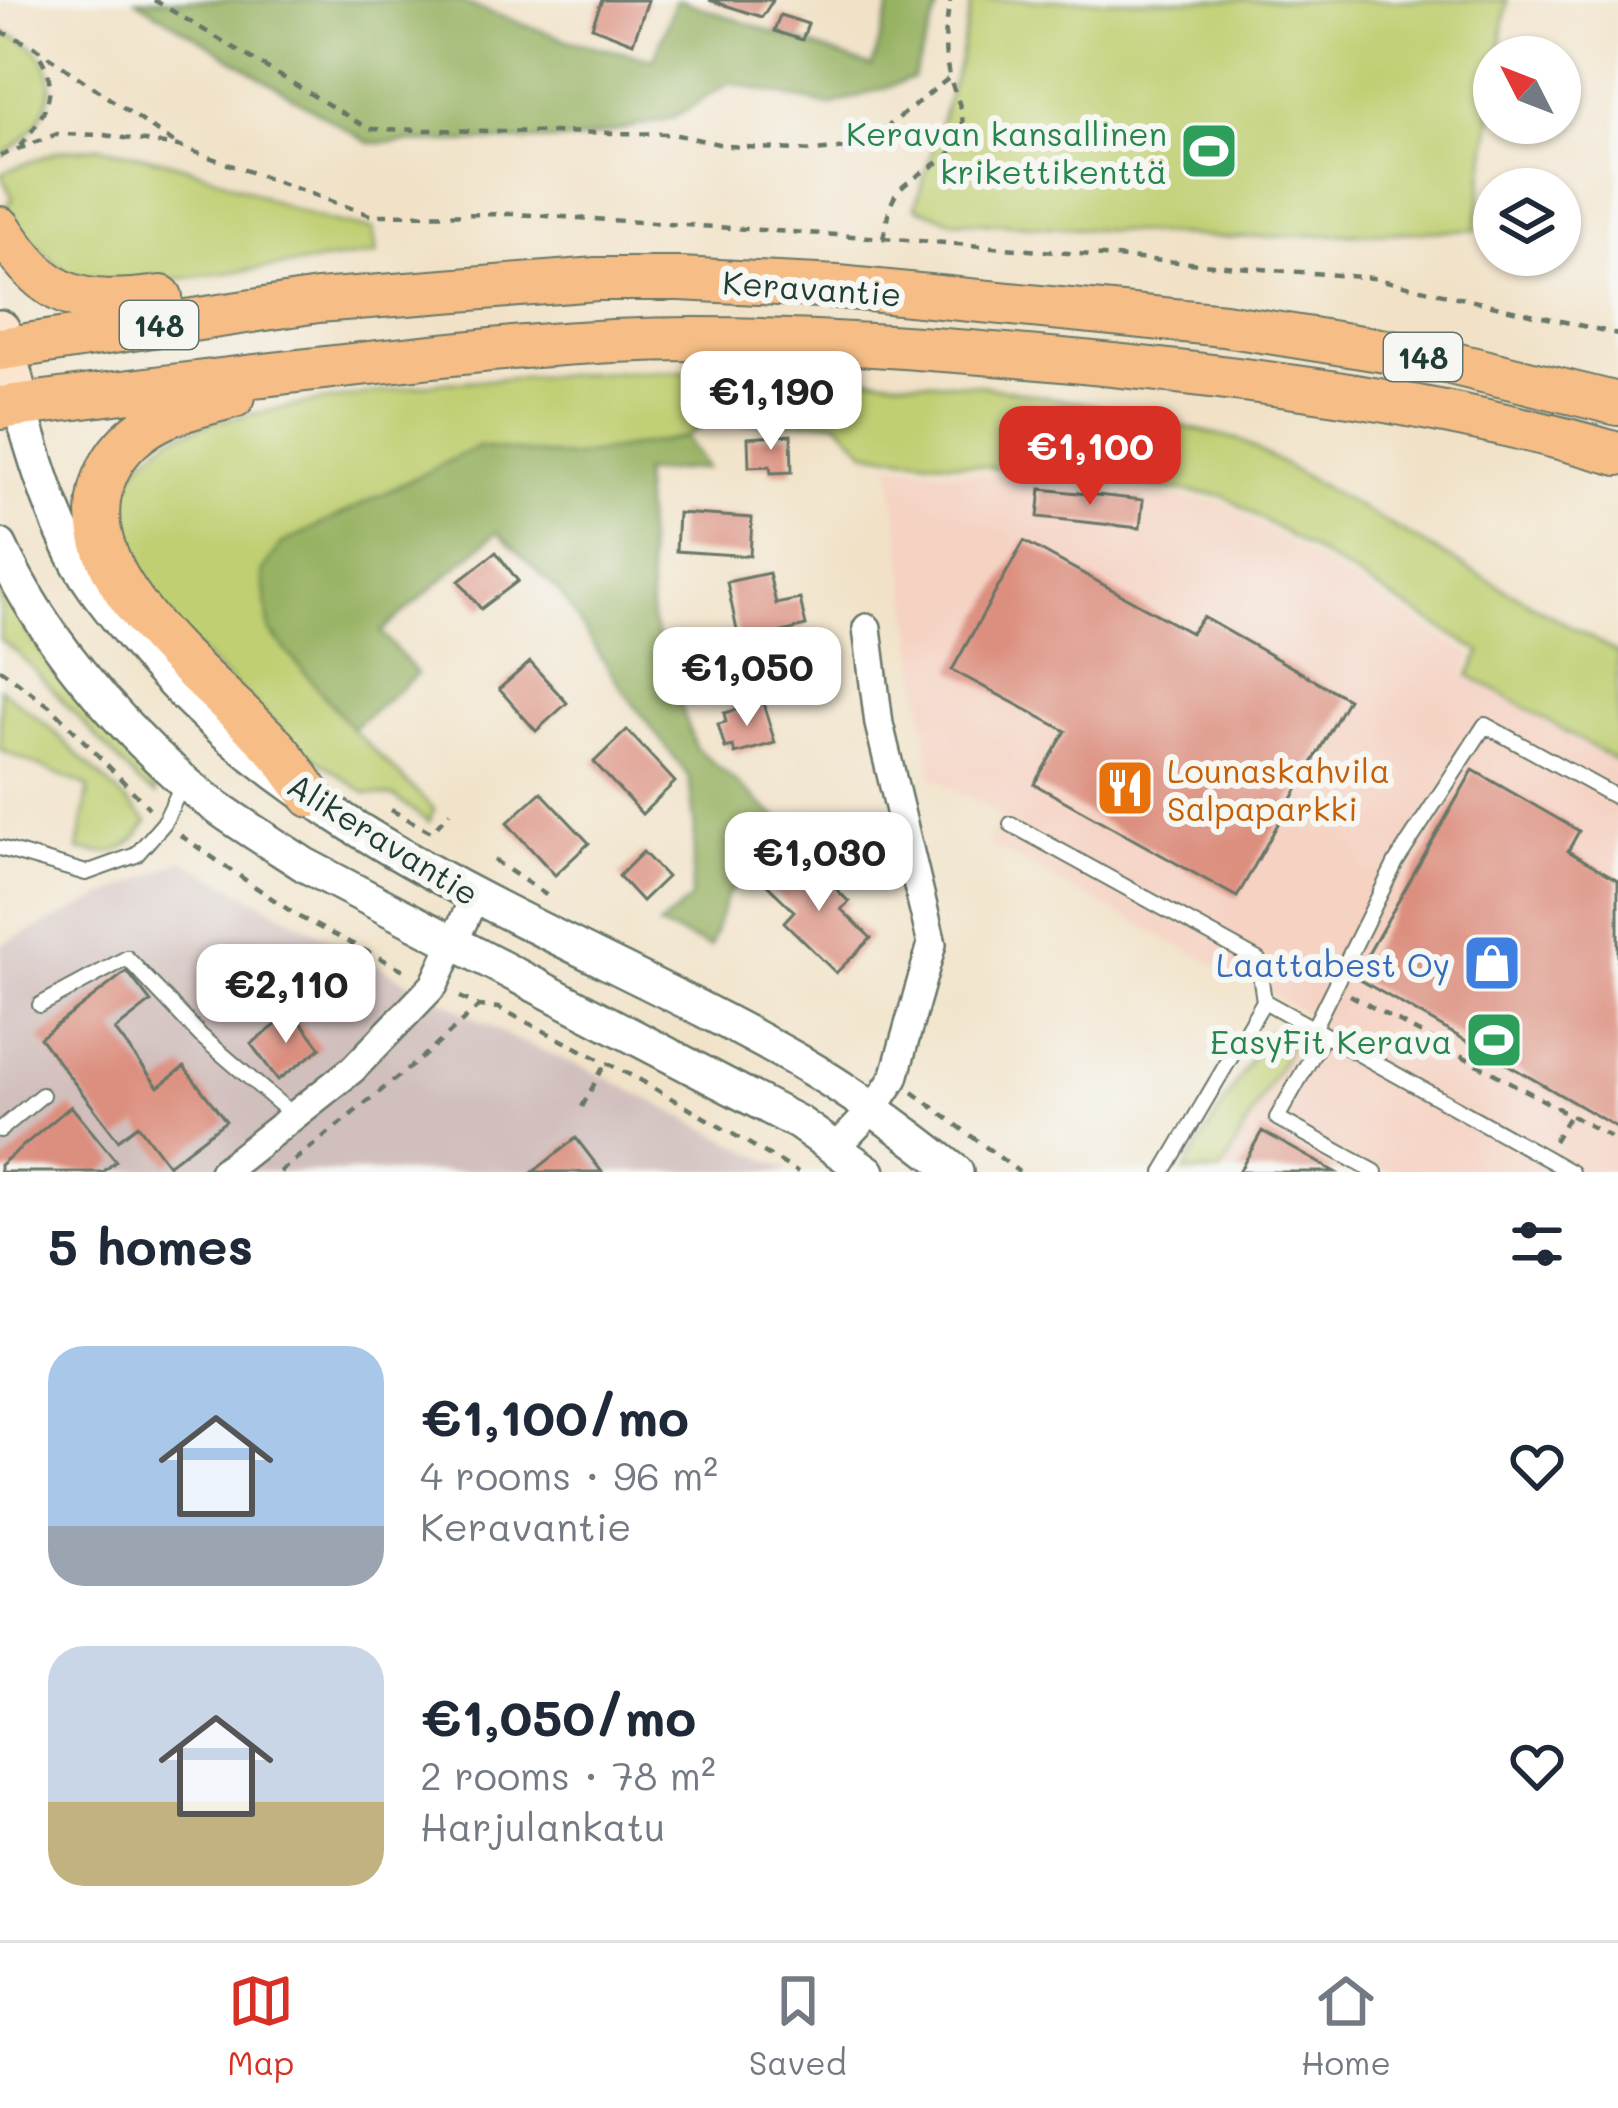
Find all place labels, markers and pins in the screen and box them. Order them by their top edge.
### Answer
place label: Keravan kansallinen krikettikenttä [846,111,1167,192]
sports icon: Keravan kansallinen krikettikenttä [1178,120,1240,182]
pin: €1,190 [673,351,869,453]
pin: €1,100 [992,406,1188,508]
pin: €1,050 [649,627,845,729]
place label: Lounaskahvila Salpaparkki [1167,748,1390,829]
restaurant icon: Lounaskahvila Salpaparkki [1094,757,1156,819]
pin: €1,030 [721,812,917,914]
shop icon: Laattabest Oy [1461,932,1523,994]
place label: Laattabest Oy [1216,942,1450,986]
pin: €2,110 [188,944,384,1046]
sports icon: EasyFit Kerava [1463,1009,1525,1071]
place label: EasyFit Kerava [1210,1019,1452,1063]

